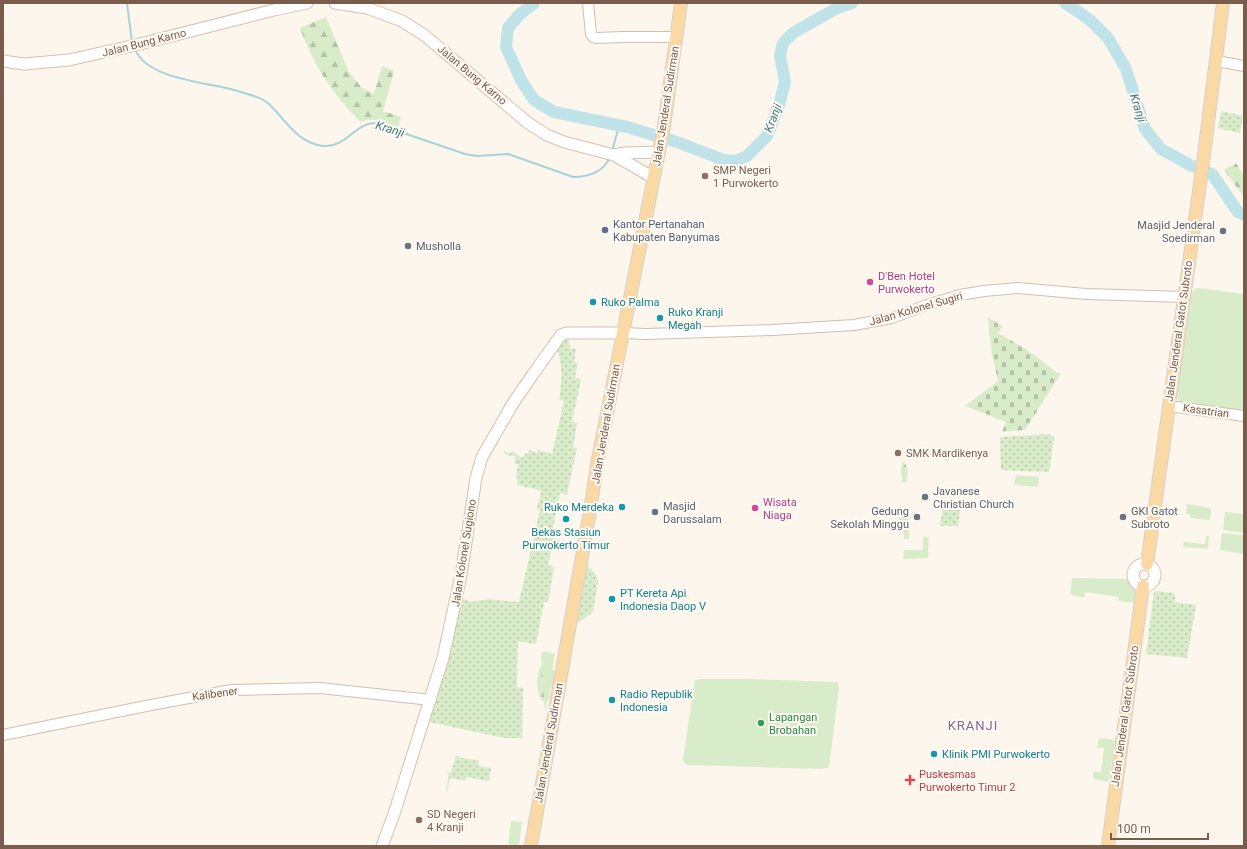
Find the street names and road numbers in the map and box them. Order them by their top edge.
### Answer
street label: Jalan Bung Karno [101,26,187,60]
street label: Jalan Bung Karno [435,42,509,108]
street label: Jalan Jenderal Sudirman [650,45,682,167]
street label: Jalan Jenderal Gatot Subroto [1163,260,1195,402]
street label: Jalan Kolonel Sugiri [868,289,964,329]
street label: Jalan Jenderal Sudirman [589,363,623,485]
street label: Kasatrian [1182,401,1230,421]
street label: Jalan Kolonel Sugiono [449,498,479,608]
street label: Jalan Jenderal Gatot Subroto [1109,645,1141,787]
street label: Jalan Jenderal Sudirman [532,682,566,804]
street label: Kalibener [191,684,239,704]

